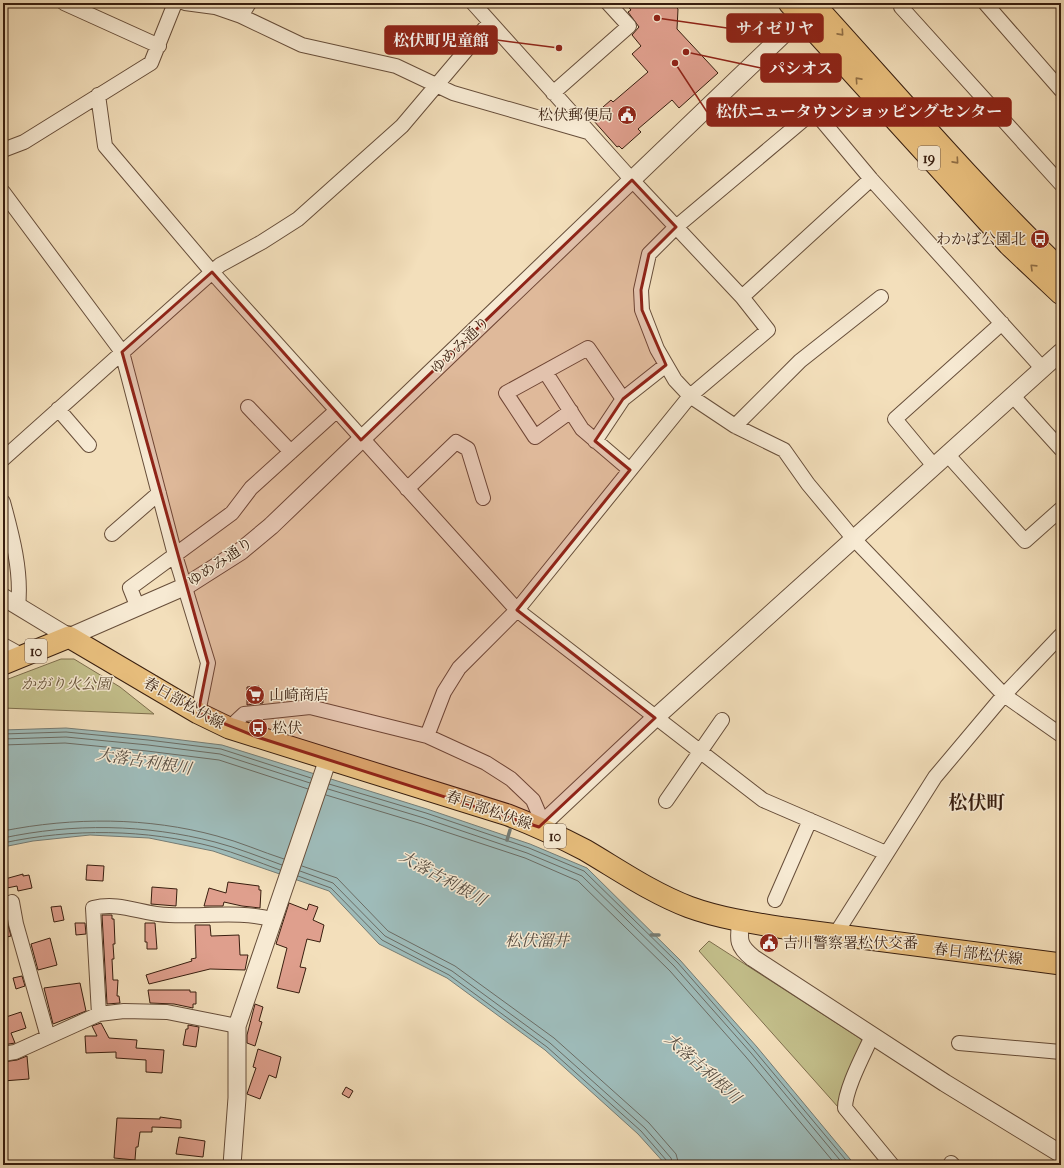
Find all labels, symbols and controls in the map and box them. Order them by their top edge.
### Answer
callout: サイゼリヤ [727,14,823,42]
text: サイゼリヤ [736,19,814,38]
callout: 松伏町児童館 [385,26,497,54]
one-way arrow [836,29,843,36]
text: 松伏町児童館 [393,31,489,50]
callout: パシオス [761,54,841,82]
text: パシオス [769,59,833,78]
one-way arrow [856,77,863,85]
callout: 松伏ニュータウンショッピングセンター [707,98,1011,126]
text: 松伏ニュータウンショッピングセンター [716,102,1002,121]
public building icon: 松伏郵便局 [616,104,638,126]
place label: 松伏郵便局 [538,106,613,124]
road number: 19 [918,146,940,170]
one-way arrow [951,156,959,164]
bus stop icon: わかば公園北 [1029,228,1051,250]
place label: わかば公園北 [936,230,1026,248]
one-way arrow [1030,265,1037,272]
street label: ゆめみ通り [427,312,493,378]
street label: ゆめみ通り [184,534,256,590]
road number: 10 [25,639,47,663]
street label: 春日部松伏線 [140,673,228,733]
park label: かがり火公園 [21,675,114,693]
supermarket icon: 山崎商店 [244,684,266,706]
place label: 山崎商店 [269,686,329,704]
bus stop icon: 松伏 [247,717,269,739]
place label: 松伏 [272,719,302,737]
water label: 大落古利根川 [95,744,195,778]
street label: 春日部松伏線 [444,787,534,833]
district label: 松伏町 [948,792,1006,814]
road number: 10 [544,824,566,848]
water label: 大落古利根川 [396,846,491,911]
water label: 松伏溜井 [505,931,571,950]
public building icon: 吉川警察署松伏交番 [758,932,780,954]
place label: 吉川警察署松伏交番 [783,934,918,952]
street label: 春日部松伏線 [932,940,1024,968]
water label: 大落古利根川 [661,1029,747,1109]

